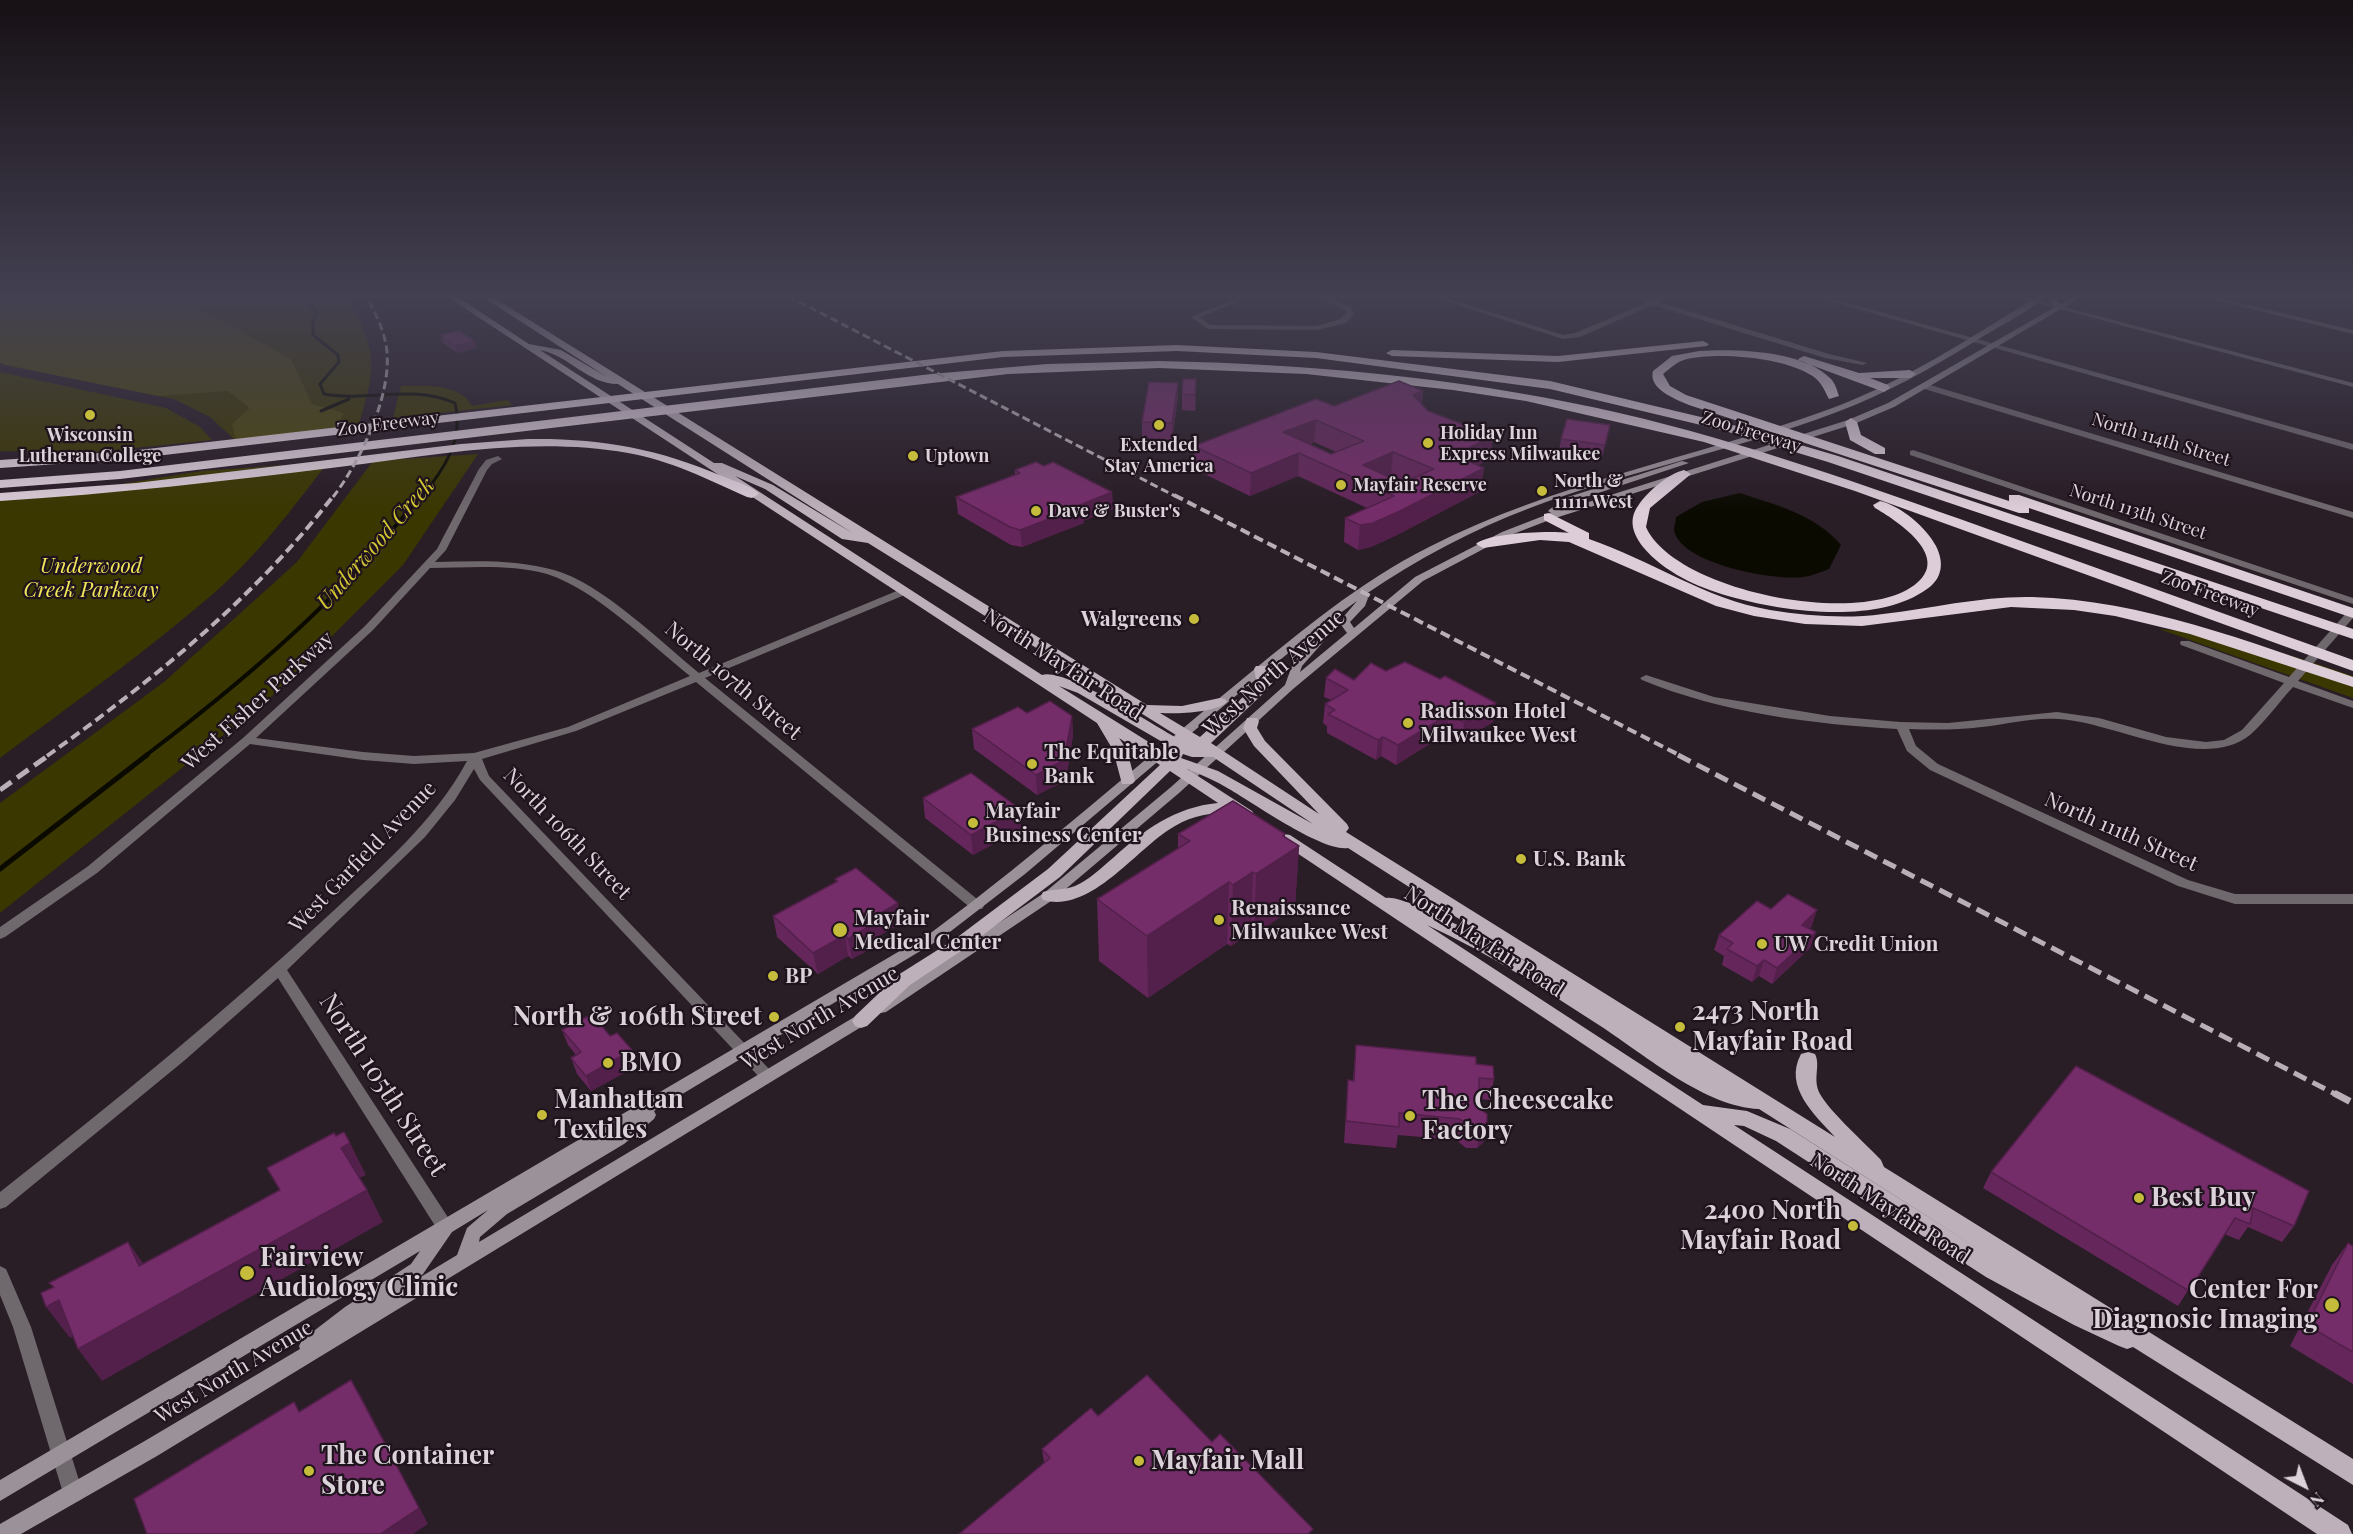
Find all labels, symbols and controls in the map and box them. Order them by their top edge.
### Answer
street label: Zoo Freeway [336,407,440,441]
street label: Zoo Freeway [1699,407,1803,457]
marker: Wisconsin Lutheran College [83,408,97,422]
street label: North 114th Street [2089,409,2233,471]
marker: Extended Stay America [1152,418,1166,432]
place label: Holiday Inn Express Milwaukee [1440,422,1600,464]
place label: Wisconsin Lutheran College [19,424,161,466]
place label: Extended Stay America [1104,434,1214,476]
marker: Holiday Inn Express Milwaukee [1421,436,1435,450]
place label: Uptown [925,445,989,467]
marker: Uptown [906,449,920,463]
place label: North & 11111 West [1554,470,1633,512]
water label: Underwood Creek [311,473,441,615]
place label: Mayfair Reserve [1353,474,1487,496]
marker: Mayfair Reserve [1334,478,1348,492]
street label: North 113th Street [2067,480,2209,544]
marker: North & 11111 West [1535,484,1549,498]
place label: Dave & Buster's [1048,500,1180,522]
marker: Dave & Buster's [1029,504,1043,518]
park label: Underwood Creek Parkway [23,553,159,603]
street label: Zoo Freeway [2158,566,2262,622]
street label: North Mayfair Road [978,604,1148,726]
street label: West North Avenue [1198,604,1350,742]
place label: Walgreens [1081,606,1182,632]
marker: Walgreens [1187,612,1201,626]
street label: North 107th Street [660,617,806,745]
street label: West Fisher Parkway [177,626,339,776]
place label: Radisson Hotel Milwaukee West [1420,698,1577,748]
marker: Radisson Hotel Milwaukee West [1401,716,1415,730]
place label: The Equitable Bank [1044,739,1178,789]
marker: The Equitable Bank [1025,757,1039,771]
street label: North 106th Street [498,763,636,905]
street label: West Garfield Avenue [284,776,442,938]
street label: North 111th Street [2040,787,2202,877]
place label: Mayfair Business Center [985,798,1142,848]
marker: Mayfair Business Center [966,816,980,830]
place label: U.S. Bank [1533,846,1626,872]
marker: U.S. Bank [1514,852,1528,866]
street label: North Mayfair Road [1399,881,1569,1003]
place label: Renaissance Milwaukee West [1231,895,1388,945]
place label: Mayfair Medical Center [854,905,1001,955]
marker: Renaissance Milwaukee West [1212,913,1226,927]
marker: Mayfair Medical Center [831,921,849,939]
place label: UW Credit Union [1774,931,1938,957]
marker: UW Credit Union [1755,937,1769,951]
street label: West North Avenue [736,961,904,1075]
place label: BP [785,963,813,989]
marker: BP [766,969,780,983]
street label: North 105th Street [312,988,454,1182]
place label: 2473 North Mayfair Road [1692,996,1853,1058]
place label: North & 106th Street [513,1001,762,1033]
marker: North & 106th Street [767,1010,781,1024]
marker: 2473 North Mayfair Road [1673,1020,1687,1034]
place label: BMO [620,1047,682,1079]
marker: BMO [601,1056,615,1070]
place label: Manhattan Textiles [554,1084,684,1146]
place label: The Cheesecake Factory [1422,1085,1614,1146]
marker: Manhattan Textiles [535,1108,549,1122]
marker: The Cheesecake Factory [1403,1109,1417,1123]
street label: North Mayfair Road [1805,1148,1975,1270]
place label: Best Buy [2151,1182,2255,1214]
marker: Best Buy [2132,1191,2146,1205]
place label: 2400 North Mayfair Road [1680,1195,1841,1256]
marker: 2400 North Mayfair Road [1846,1219,1860,1233]
place label: Fairview Audiology Clinic [260,1242,458,1304]
marker: Fairview Audiology Clinic [238,1264,256,1282]
place label: Center For Diagnosic Imaging [2092,1274,2318,1336]
marker: Center For Diagnosic Imaging [2323,1296,2341,1314]
street label: West North Avenue [150,1315,318,1429]
place label: The Container Store [321,1440,494,1502]
place label: Mayfair Mall [1151,1445,1304,1477]
marker: Mayfair Mall [1132,1454,1146,1468]
north arrow [2275,1456,2335,1516]
marker: The Container Store [302,1464,316,1478]
text: N [2306,1488,2329,1511]

